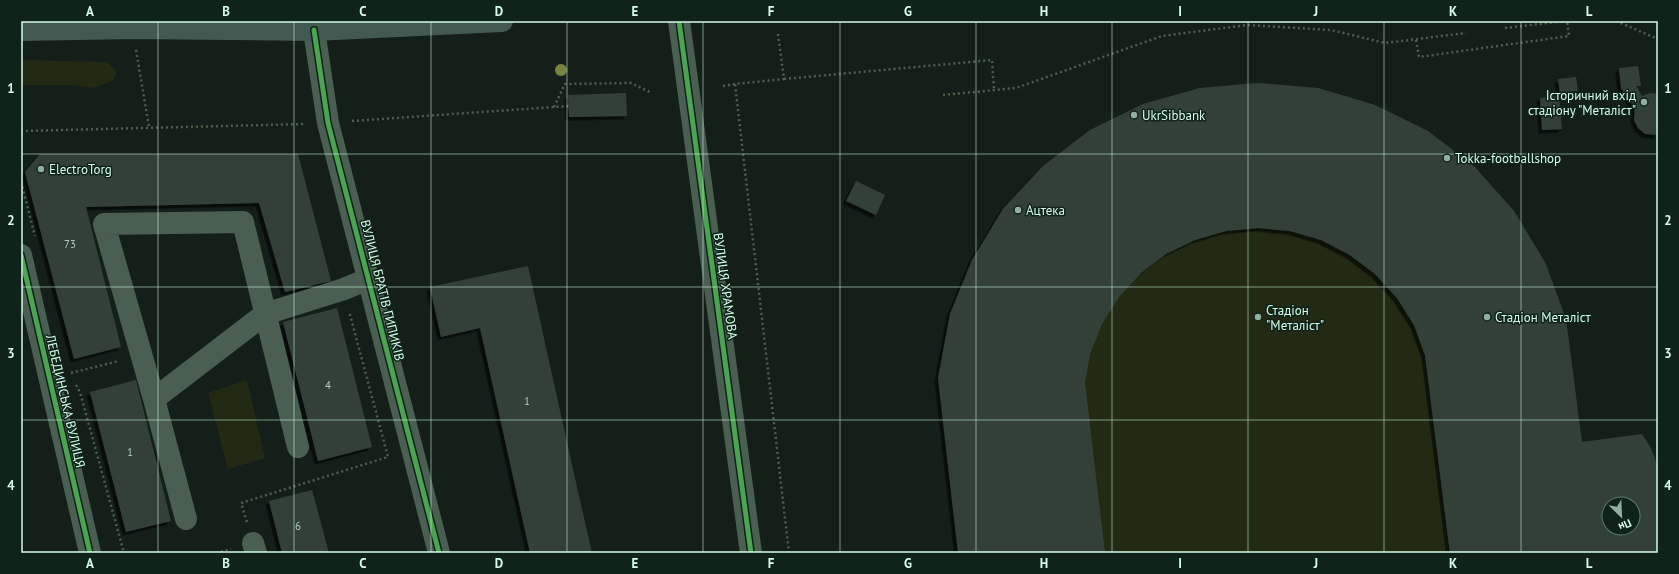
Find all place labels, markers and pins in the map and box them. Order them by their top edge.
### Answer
place label: Історичний вхід стадіону "Металіст" [1528,87,1636,119]
marker: Історичний вхід стадіону "Металіст" [1639,97,1649,107]
place label: UkrSibbank [1142,107,1206,124]
marker: UkrSibbank [1129,110,1139,120]
place label: Tokka-footballshop [1455,150,1561,167]
marker: Tokka-footballshop [1442,153,1452,163]
place label: ElectroTorg [49,161,112,178]
marker: ElectroTorg [36,164,46,174]
place label: Ацтека [1026,202,1065,219]
marker: Ацтека [1013,205,1023,215]
place label: Стадіон "Металіст" [1266,302,1324,334]
place label: Стадіон Металіст [1495,309,1591,326]
marker: Стадіон "Металіст" [1253,312,1263,322]
marker: Стадіон Металіст [1482,312,1492,322]

